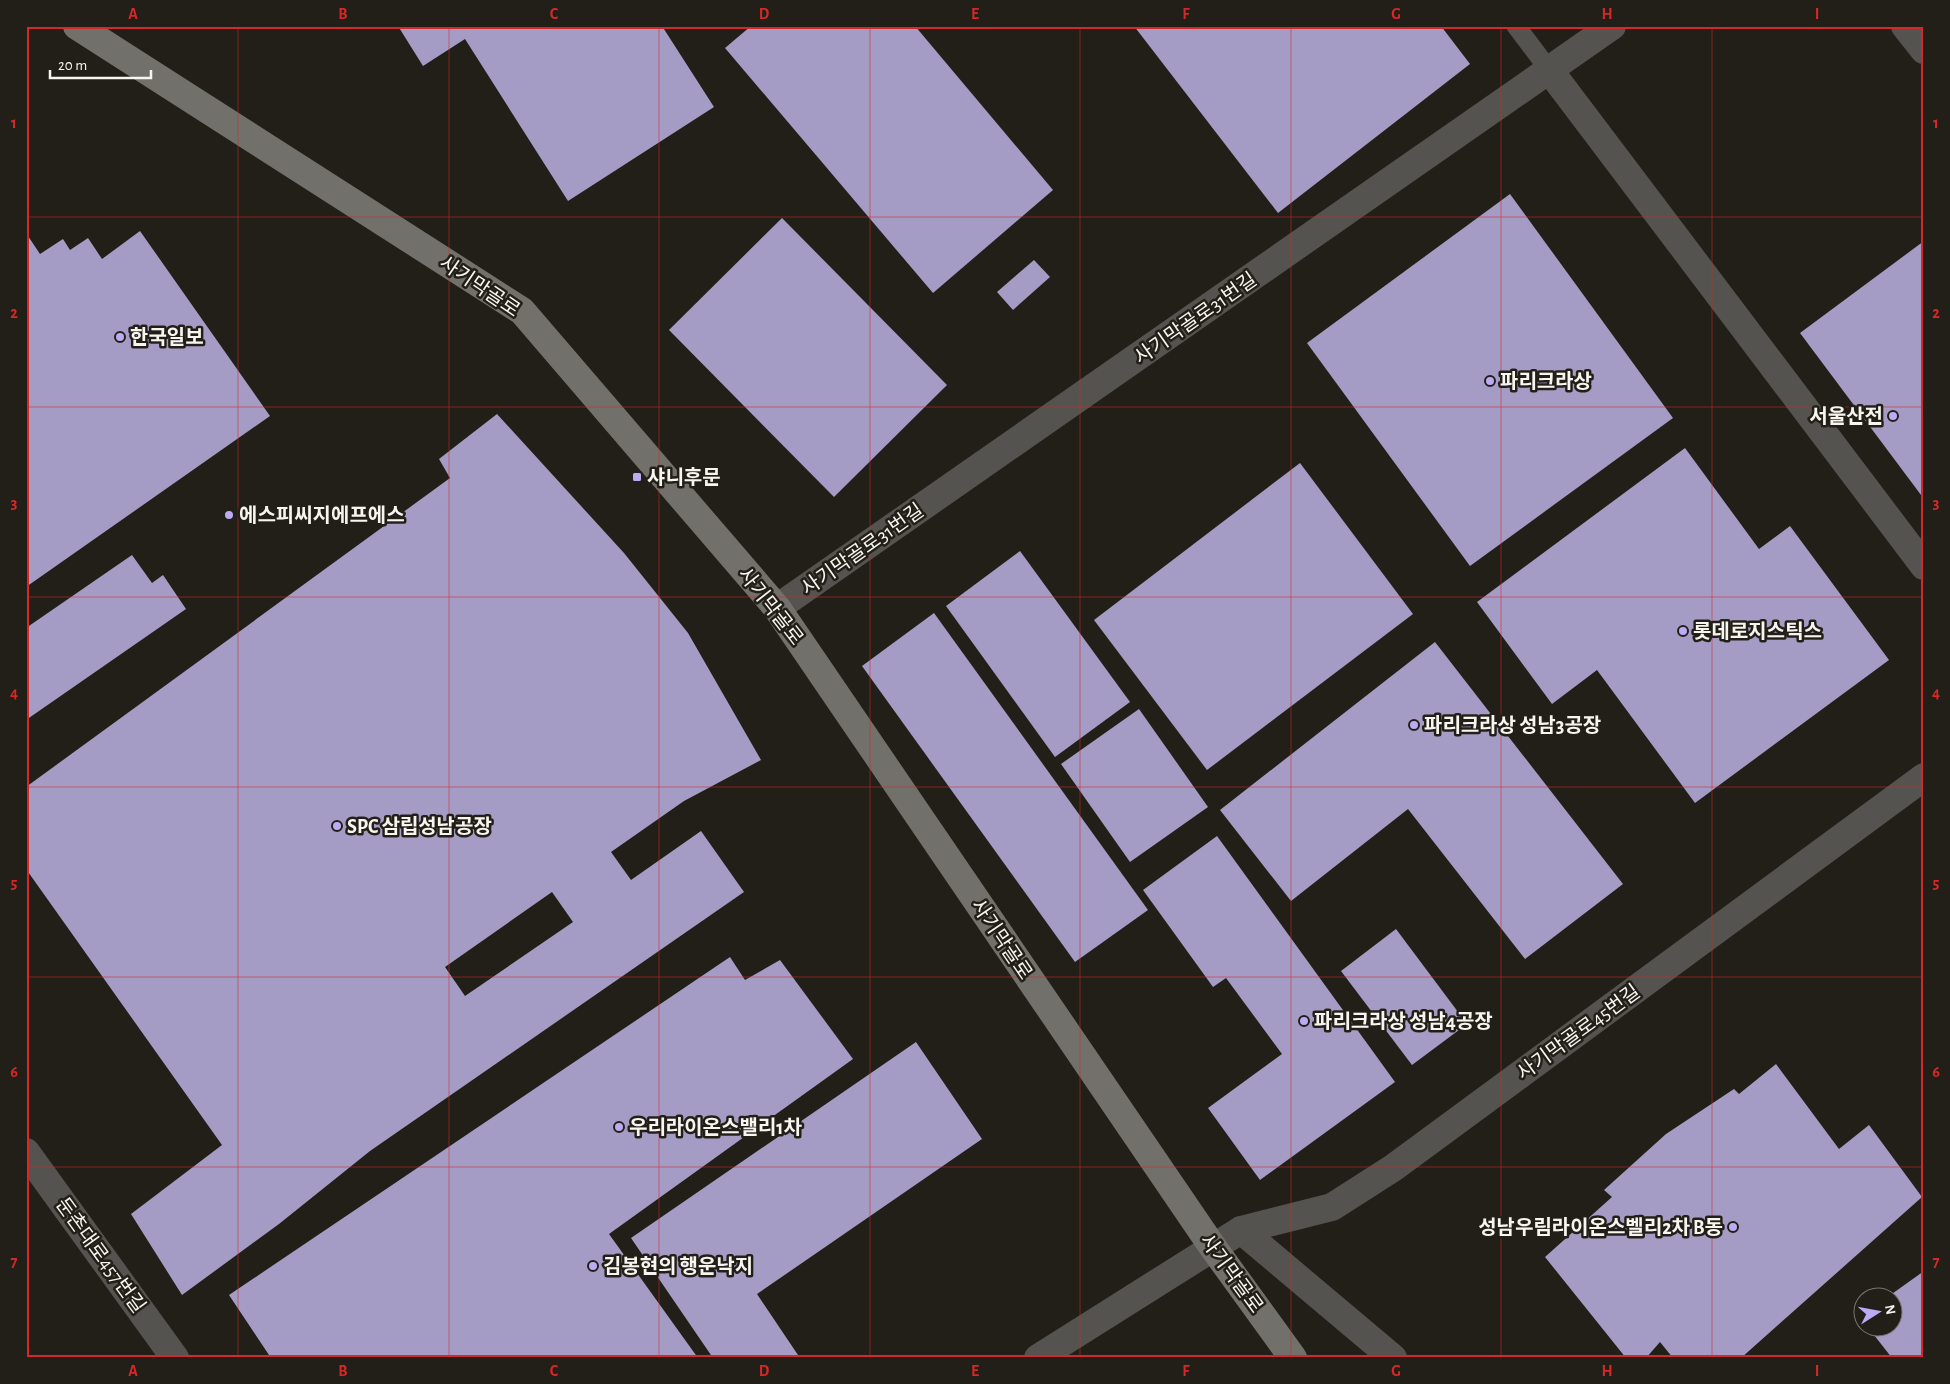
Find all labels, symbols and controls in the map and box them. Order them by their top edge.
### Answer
text: A [128,6,138,22]
text: B [338,6,348,22]
text: C [550,6,559,22]
text: D [759,6,770,22]
text: E [971,6,979,22]
text: F [1182,6,1190,22]
text: G [1391,6,1401,22]
text: H [1601,6,1613,22]
text: I [1815,6,1819,22]
scale bar [50,48,151,80]
text: 20 m [58,58,87,73]
text: 1 [11,115,17,131]
text: 1 [1933,115,1939,131]
street label: 사기막골로 [436,252,524,321]
street label: 사기막골로31번길 [1130,269,1260,368]
text: 2 [10,305,18,321]
text: 2 [1932,305,1940,321]
place label: 한국일보 [130,327,204,348]
marker: 한국일보 [114,331,126,343]
place label: 파리크라상 [1500,371,1592,392]
marker: 파리크라상 [1484,375,1496,387]
place label: 서울산전 [1809,406,1883,427]
marker: 서울산전 [1887,410,1899,422]
place label: 샤니후문 [647,467,721,488]
marker: 샤니후문 [631,471,643,483]
text: 3 [11,495,18,511]
text: 3 [1933,495,1940,511]
street label: 사기막골로31번길 [797,500,927,599]
place label: 에스피씨지에프에스 [239,505,405,526]
marker: 에스피씨지에프에스 [223,509,235,521]
street label: 사기막골로 [734,564,807,649]
place label: 롯데로지스틱스 [1693,621,1822,642]
marker: 롯데로지스틱스 [1677,625,1689,637]
text: 4 [10,685,18,701]
text: 4 [1932,685,1940,701]
place label: 파리크라상 성남3공장 [1424,715,1601,736]
marker: 파리크라상 성남3공장 [1408,719,1420,731]
place label: SPC 삼립성남공장 [347,816,492,837]
marker: SPC 삼립성남공장 [331,820,343,832]
text: 5 [11,875,18,891]
text: 5 [1933,875,1940,891]
street label: 사기막골로 [967,895,1036,983]
street label: 사기막골로45번길 [1513,981,1644,1084]
place label: 파리크라상 성남4공장 [1314,1011,1493,1032]
marker: 파리크라상 성남4공장 [1298,1015,1310,1027]
text: 6 [10,1064,18,1080]
text: 6 [1932,1064,1940,1080]
place label: 우리라이온스밸리1차 [629,1117,802,1138]
marker: 우리라이온스밸리1차 [613,1121,625,1133]
street label: 둔촌대로457번길 [52,1194,149,1317]
place label: 성남우림라이온스벨리2차 B동 [1478,1217,1723,1238]
marker: 성남우림라이온스벨리2차 B동 [1727,1221,1739,1233]
street label: 사기막골로 [1196,1230,1267,1317]
text: 7 [11,1254,18,1270]
text: 7 [1933,1254,1940,1270]
place label: 김봉현의 행운낙지 [603,1256,753,1277]
marker: 김봉현의 행운낙지 [587,1260,599,1272]
north arrow [1852,1286,1902,1336]
text: N [1882,1304,1898,1316]
text: A [128,1363,138,1379]
text: B [338,1363,348,1379]
text: C [550,1363,559,1379]
text: D [759,1363,770,1379]
text: E [971,1363,979,1379]
text: F [1182,1363,1190,1379]
text: G [1391,1363,1401,1379]
text: H [1601,1363,1613,1379]
text: I [1815,1363,1819,1379]

